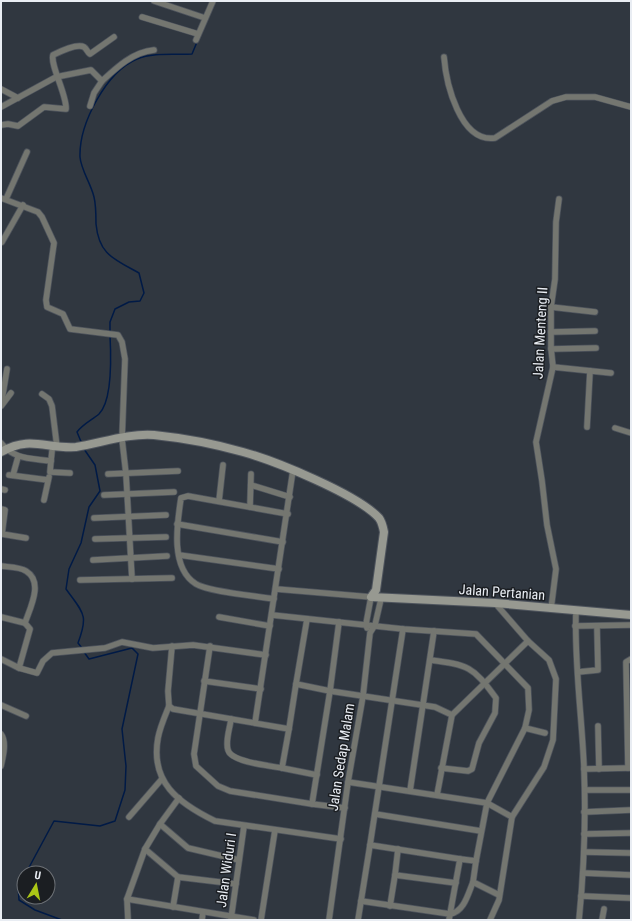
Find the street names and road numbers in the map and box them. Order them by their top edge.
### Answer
street label: Jalan Menteng II [530,287,550,379]
street label: Jalan Pertanian [458,581,546,603]
street label: Jalan Sedap Malam [325,702,357,812]
street label: Jalan Widuri I [213,832,239,908]

